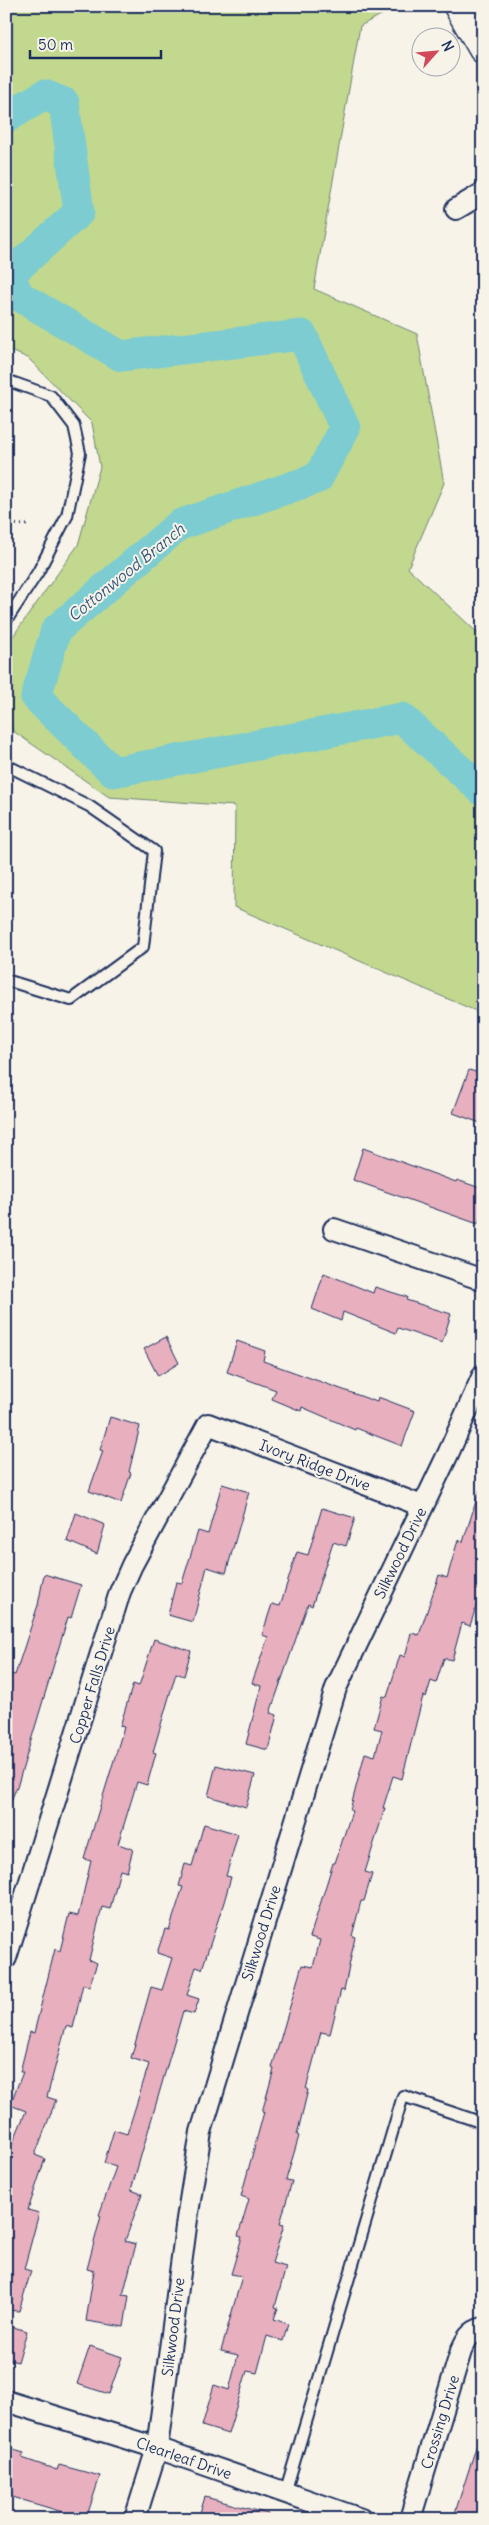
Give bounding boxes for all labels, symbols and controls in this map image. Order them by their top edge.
scale bar [30,28,161,60]
north arrow [412,28,462,78]
text: 50 m [38,35,73,54]
text: N [437,38,458,54]
water label: Cottonwood Branch [64,518,189,625]
street label: Ivory Ridge Drive [257,1435,373,1495]
street label: Silkwood Drive [370,1504,430,1602]
street label: Copper Falls Drive [65,1624,119,1746]
street label: Silkwood Drive [237,1883,285,1983]
street label: Silkwood Drive [158,2277,188,2377]
street label: Crossing Drive [417,2373,463,2471]
street label: Clearleaf Drive [134,2433,234,2483]

